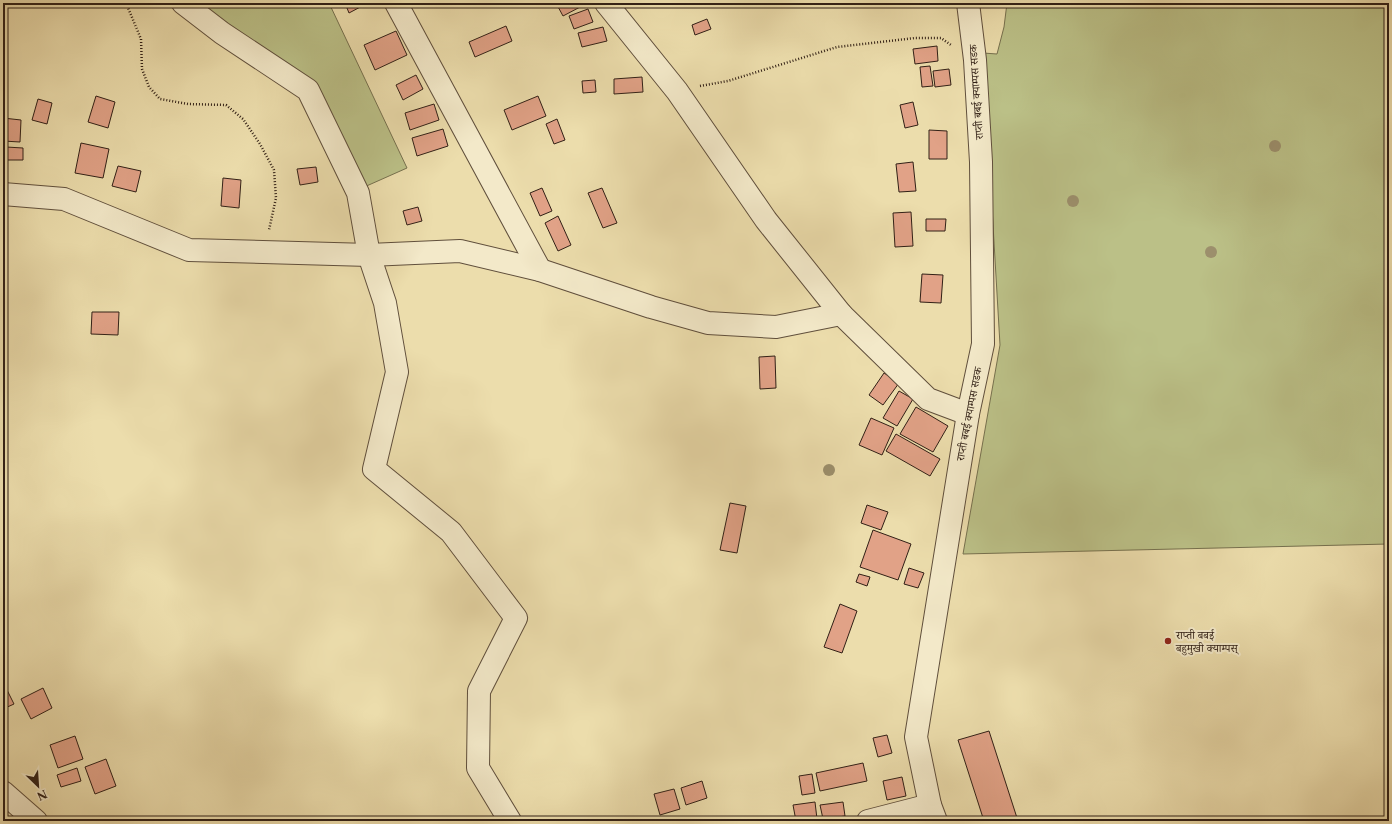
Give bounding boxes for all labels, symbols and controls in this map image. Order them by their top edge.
street label: राप्ती बबई क्याम्पस सडक [966,43,986,141]
street label: राप्ती बबई क्याम्पस सडक [953,365,985,463]
place label: राप्ती बबई बहुमुखी क्याम्पस् [1175,628,1240,656]
marker: राप्ती बबई बहुमुखी क्याम्पस् [1163,636,1173,646]
north arrow [18,766,58,806]
text: N [35,787,50,804]

